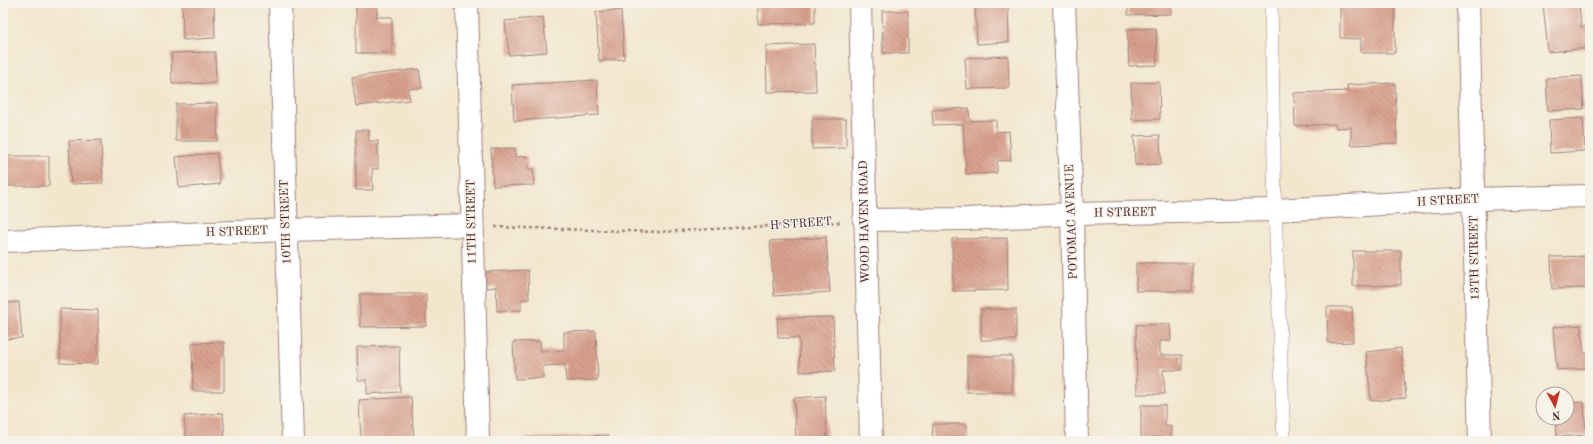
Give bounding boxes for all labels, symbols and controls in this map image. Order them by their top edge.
street label: WOOD HAVEN ROAD [858,160,872,284]
street label: POTOMAC AVENUE [1064,164,1080,280]
street label: 10TH STREET [279,179,293,265]
street label: 11TH STREET [465,179,479,265]
street label: H STREET [1416,193,1480,209]
street label: H STREET [1094,206,1156,220]
street label: 13TH STREET [1468,215,1482,301]
street label: H STREET [769,216,833,232]
street label: H STREET [206,225,268,239]
north arrow [1535,386,1575,426]
text: N [1551,408,1561,420]

